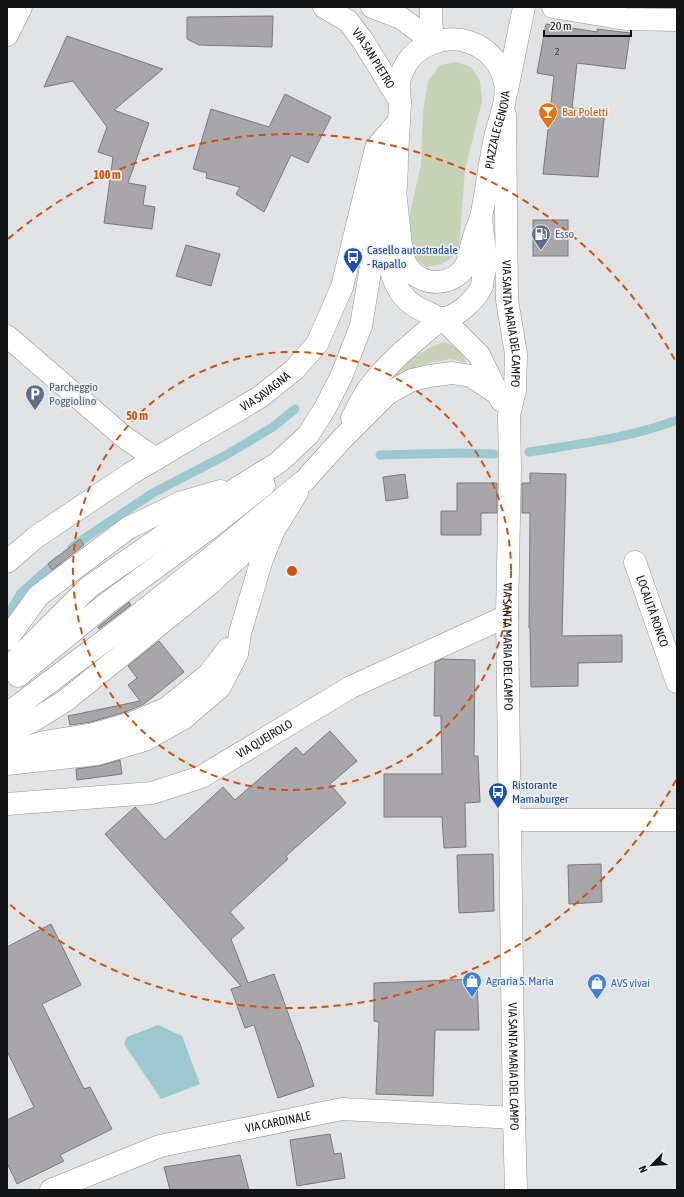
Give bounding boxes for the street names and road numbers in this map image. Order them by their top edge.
street label: VIA SAN PIETRO [349,26,398,91]
street label: PIAZZALE GENOVA [482,90,513,170]
street label: VIA SANTA MARIA DEL CAMPO [500,260,523,387]
street label: VIA SAVAGNA [238,369,293,414]
street label: LOCALITÀ RONCO [633,573,671,649]
street label: VIA SANTA MARIA DEL CAMPO [500,582,515,710]
street label: VIA QUEIROLO [234,717,295,761]
street label: VIA SANTA MARIA DEL CAMPO [505,1002,521,1131]
street label: VIA CARDINALE [244,1109,312,1135]

